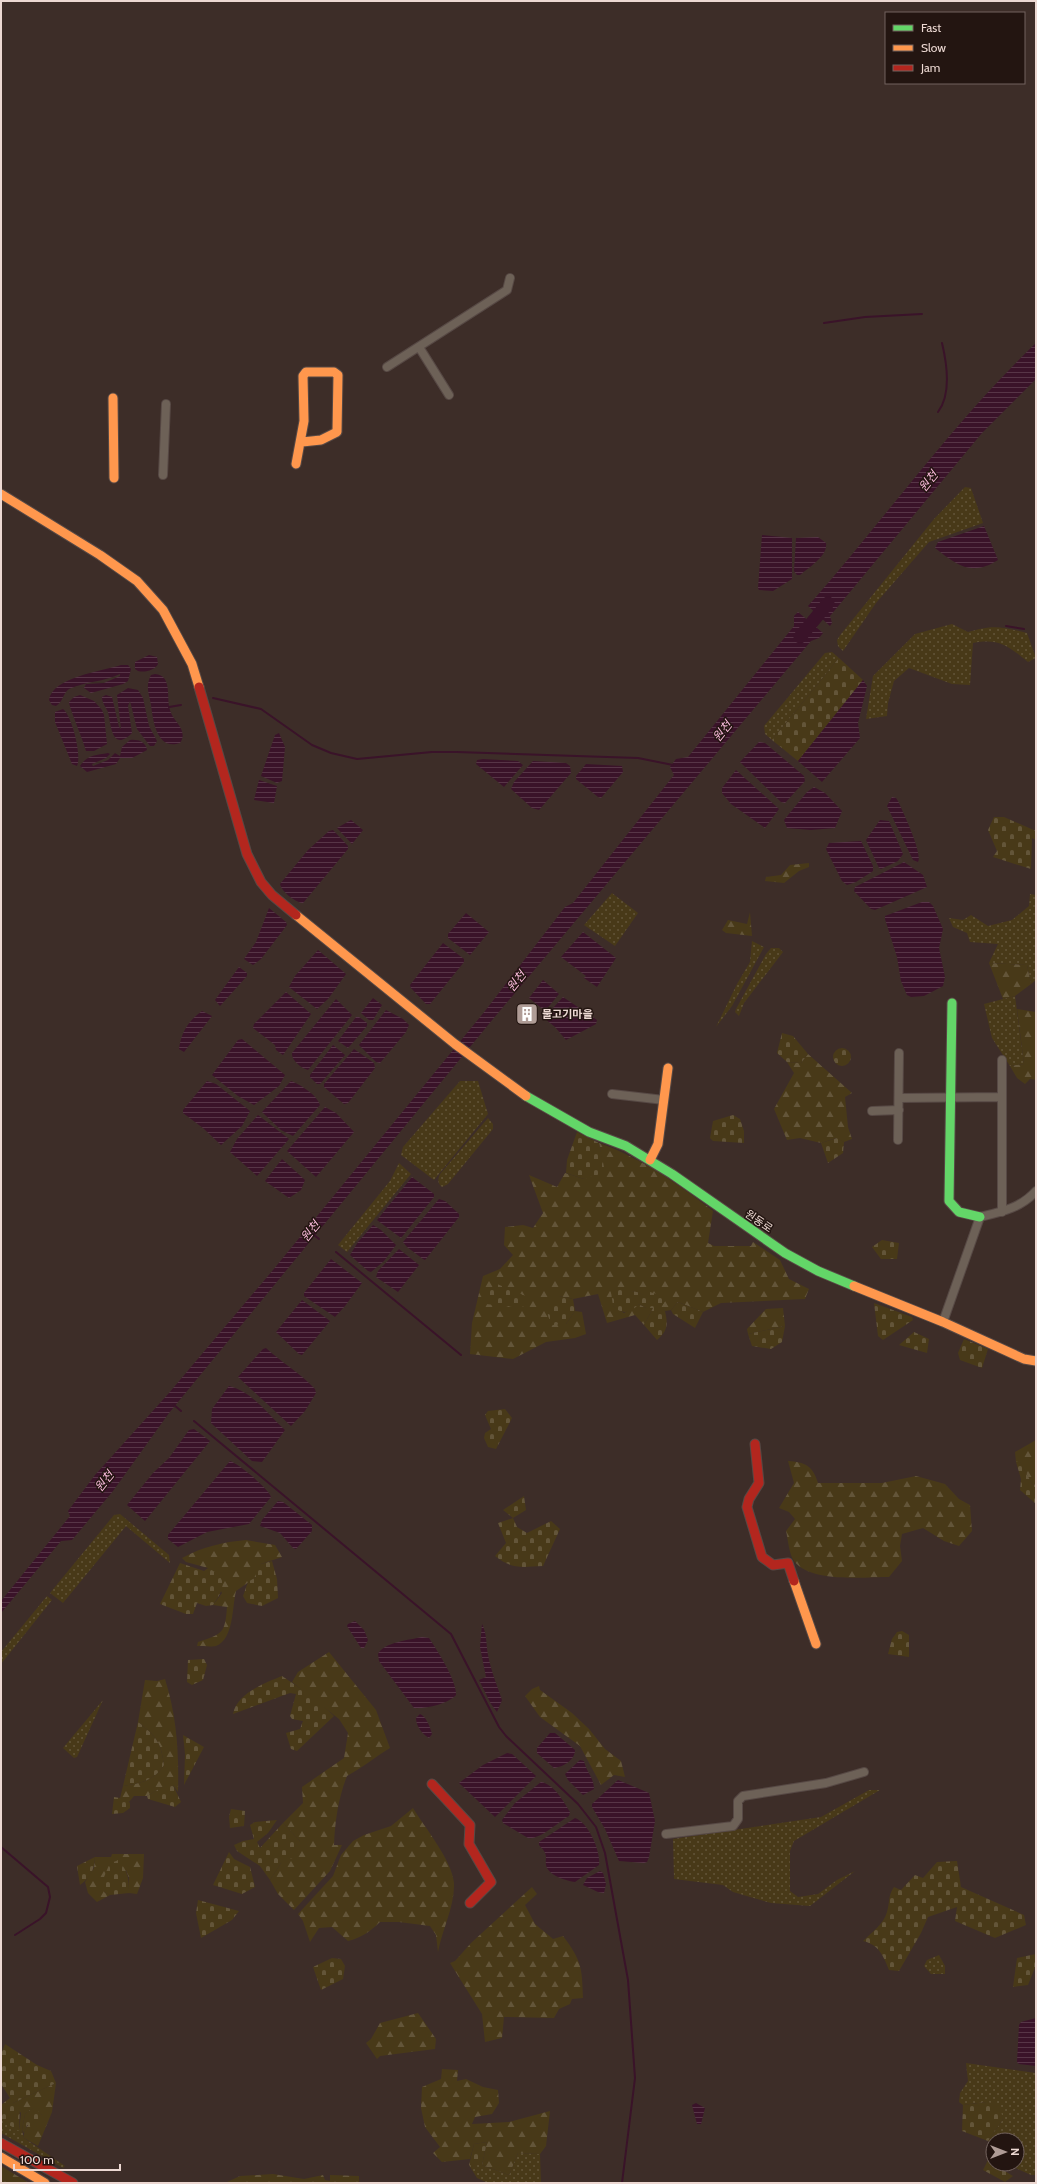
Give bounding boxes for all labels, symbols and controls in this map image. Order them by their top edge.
legend [885,12,1025,84]
text: Fast [921,20,941,35]
text: Slow [921,40,946,55]
text: Jam [920,60,940,75]
water label: 원천 [915,466,942,494]
water label: 원천 [709,716,736,744]
water label: 원천 [503,966,530,994]
building icon: 물고기마을 [514,1001,540,1027]
place label: 물고기마을 [542,1007,593,1021]
street label: 원동로 [742,1207,776,1235]
water label: 원천 [297,1216,324,1244]
water label: 원천 [91,1466,118,1494]
north arrow [985,2132,1025,2172]
scale bar [14,2146,120,2172]
text: N [1008,2148,1022,2156]
text: 100 m [20,2152,54,2167]

